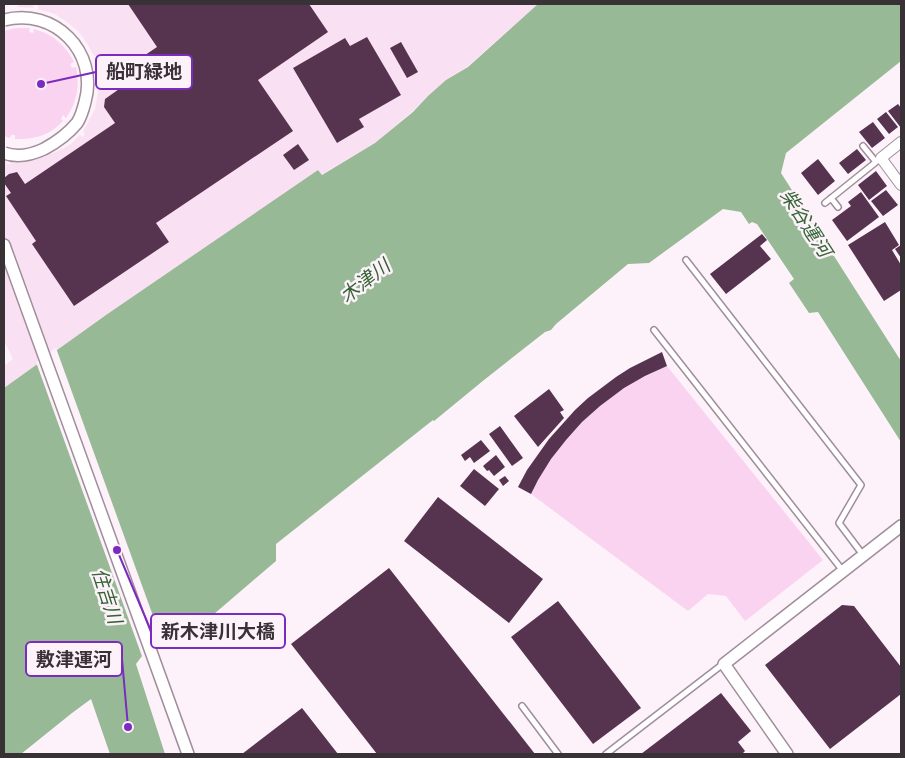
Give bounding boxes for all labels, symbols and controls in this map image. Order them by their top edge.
callout: 船町緑地 [96,55,192,89]
text: 船町緑地 [106,60,182,83]
water label: 柴谷運河 [776,185,839,264]
water label: 木津川 [335,253,396,308]
water label: 住吉川 [87,565,127,629]
callout: 新木津川大橋 [151,614,285,648]
text: 新木津川大橋 [161,620,275,643]
callout: 敷津運河 [26,642,122,676]
text: 敷津運河 [36,648,112,671]

